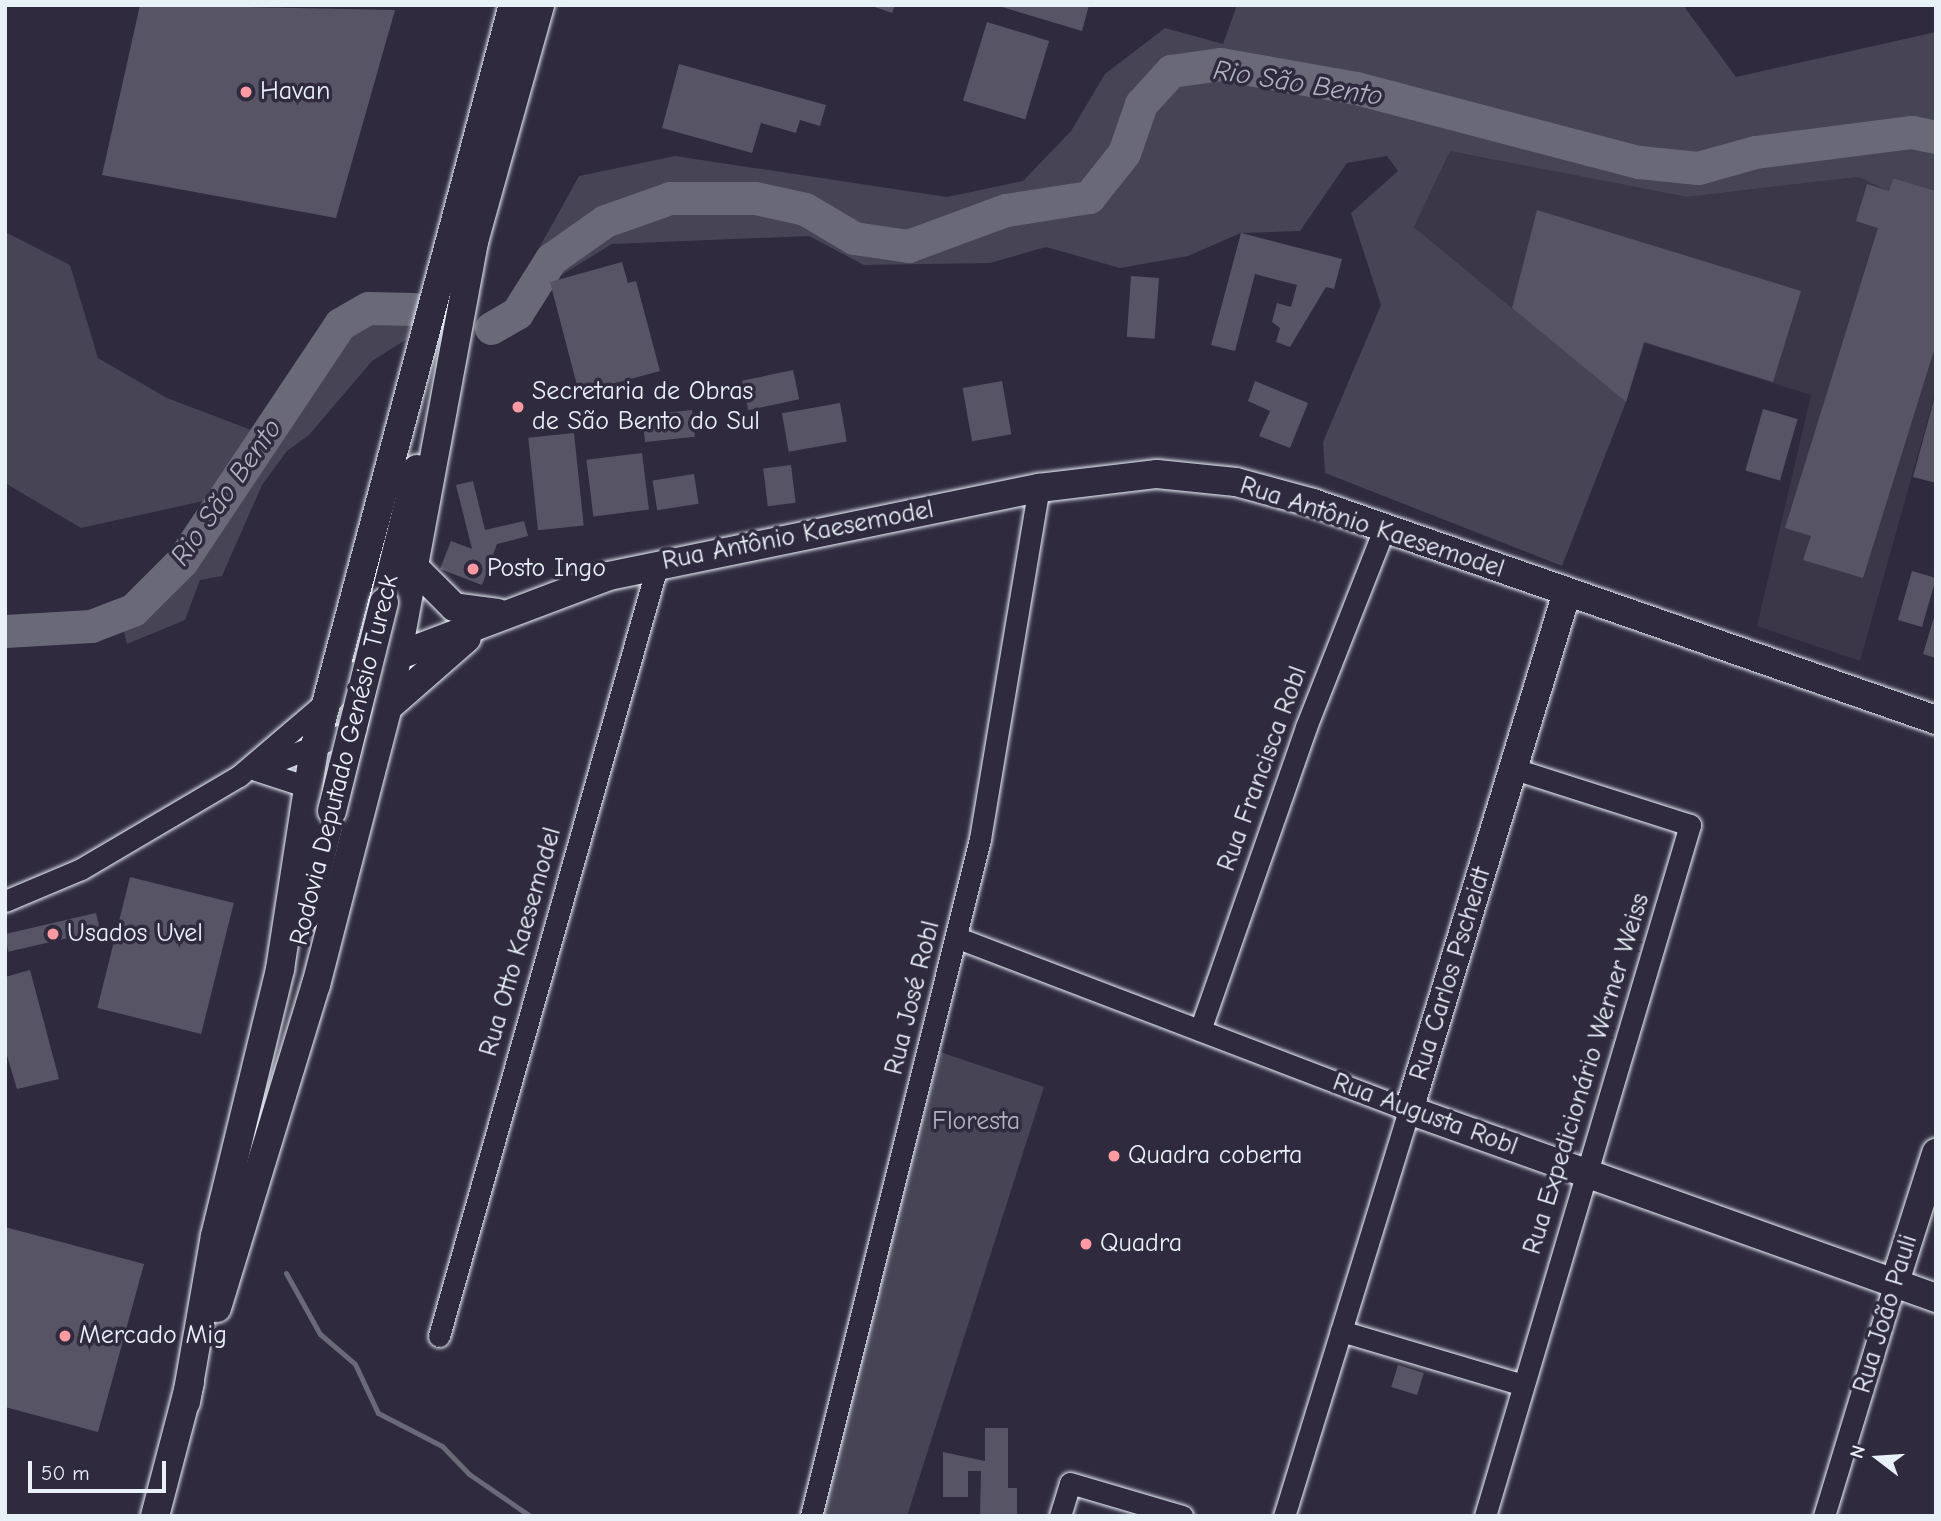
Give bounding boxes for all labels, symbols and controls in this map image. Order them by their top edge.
water label: Rio São Bento [1211,53,1385,113]
place label: Havan [260,76,330,108]
marker: Havan [238,84,254,100]
place label: Secretaria de Obras de São Bento do Sul [532,376,760,438]
marker: Secretaria de Obras de São Bento do Sul [510,399,526,415]
water label: Rio São Bento [163,412,289,572]
street label: Rua Antônio Kaesemodel [1236,471,1508,585]
street label: Rua Antônio Kaesemodel [660,494,936,578]
place label: Posto Ingo [487,553,606,585]
marker: Posto Ingo [465,561,481,577]
street label: Rodovia Deputado Genésio Tureck [284,571,406,949]
street label: Rua Francisca Robl [1211,662,1315,876]
street label: Rua Otto Kaesemodel [473,824,569,1060]
street label: Rua Carlos Pscheidt [1404,864,1498,1084]
street label: Rua Expedicionário Werner Weiss [1517,890,1657,1258]
place label: Usados Uvel [67,918,203,950]
street label: Rua José Robl [879,918,947,1078]
marker: Usados Uvel [45,926,61,942]
street label: Rua Augusta Robl [1328,1067,1522,1163]
park label: Floresta [932,1106,1020,1138]
place label: Quadra coberta [1128,1140,1302,1172]
marker: Quadra coberta [1106,1148,1122,1164]
place label: Quadra [1100,1228,1182,1260]
street label: Rua João Pauli [1847,1231,1925,1397]
marker: Quadra [1078,1236,1094,1252]
place label: Mercado Mig [79,1320,227,1352]
marker: Mercado Mig [57,1328,73,1344]
north arrow [1843,1423,1913,1493]
text: N [1846,1443,1870,1461]
scale bar [32,1448,170,1492]
text: 50 m [41,1461,90,1485]

